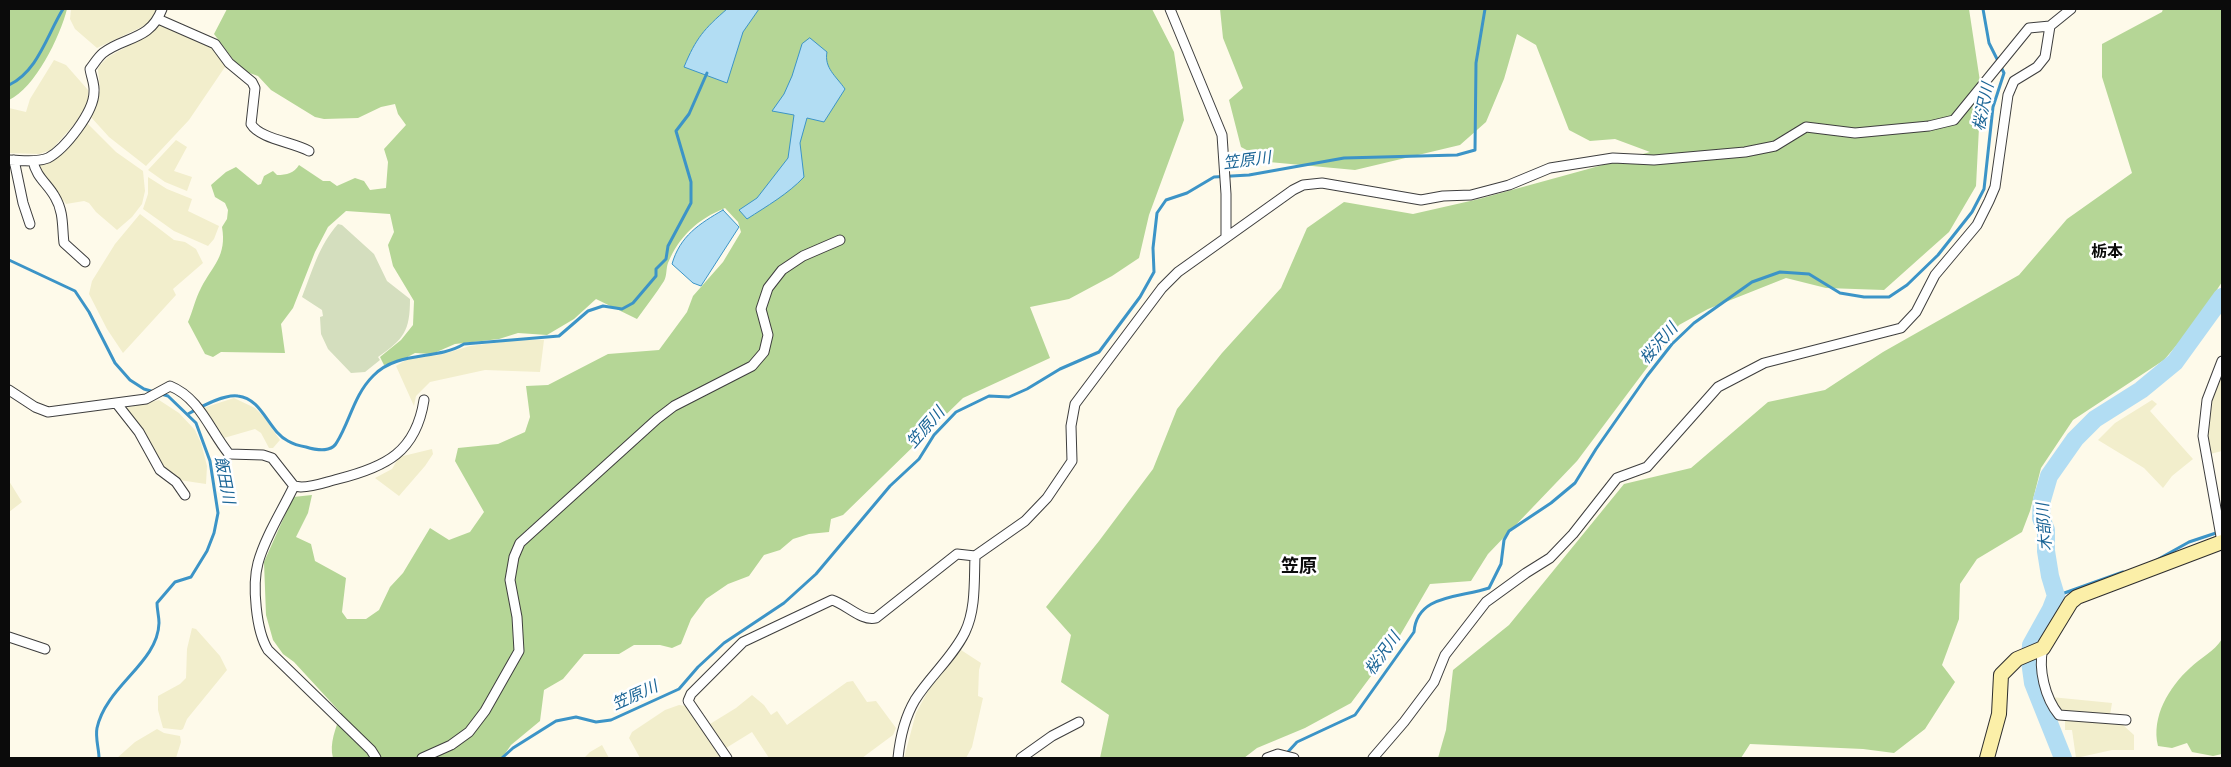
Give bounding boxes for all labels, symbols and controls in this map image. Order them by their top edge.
water label: 桜沢川 [1970,82,1998,132]
water label: 笠原川 [1222,149,1272,173]
district label: 栃本 [2091,242,2123,262]
water label: 桜沢川 [1636,320,1682,368]
water label: 笠原川 [903,404,949,452]
water label: 飯田川 [210,455,238,505]
water label: 木部川 [2034,502,2056,552]
district label: 笠原 [1281,556,1317,578]
water label: 桜沢川 [1361,629,1405,679]
water label: 笠原川 [609,677,661,715]

